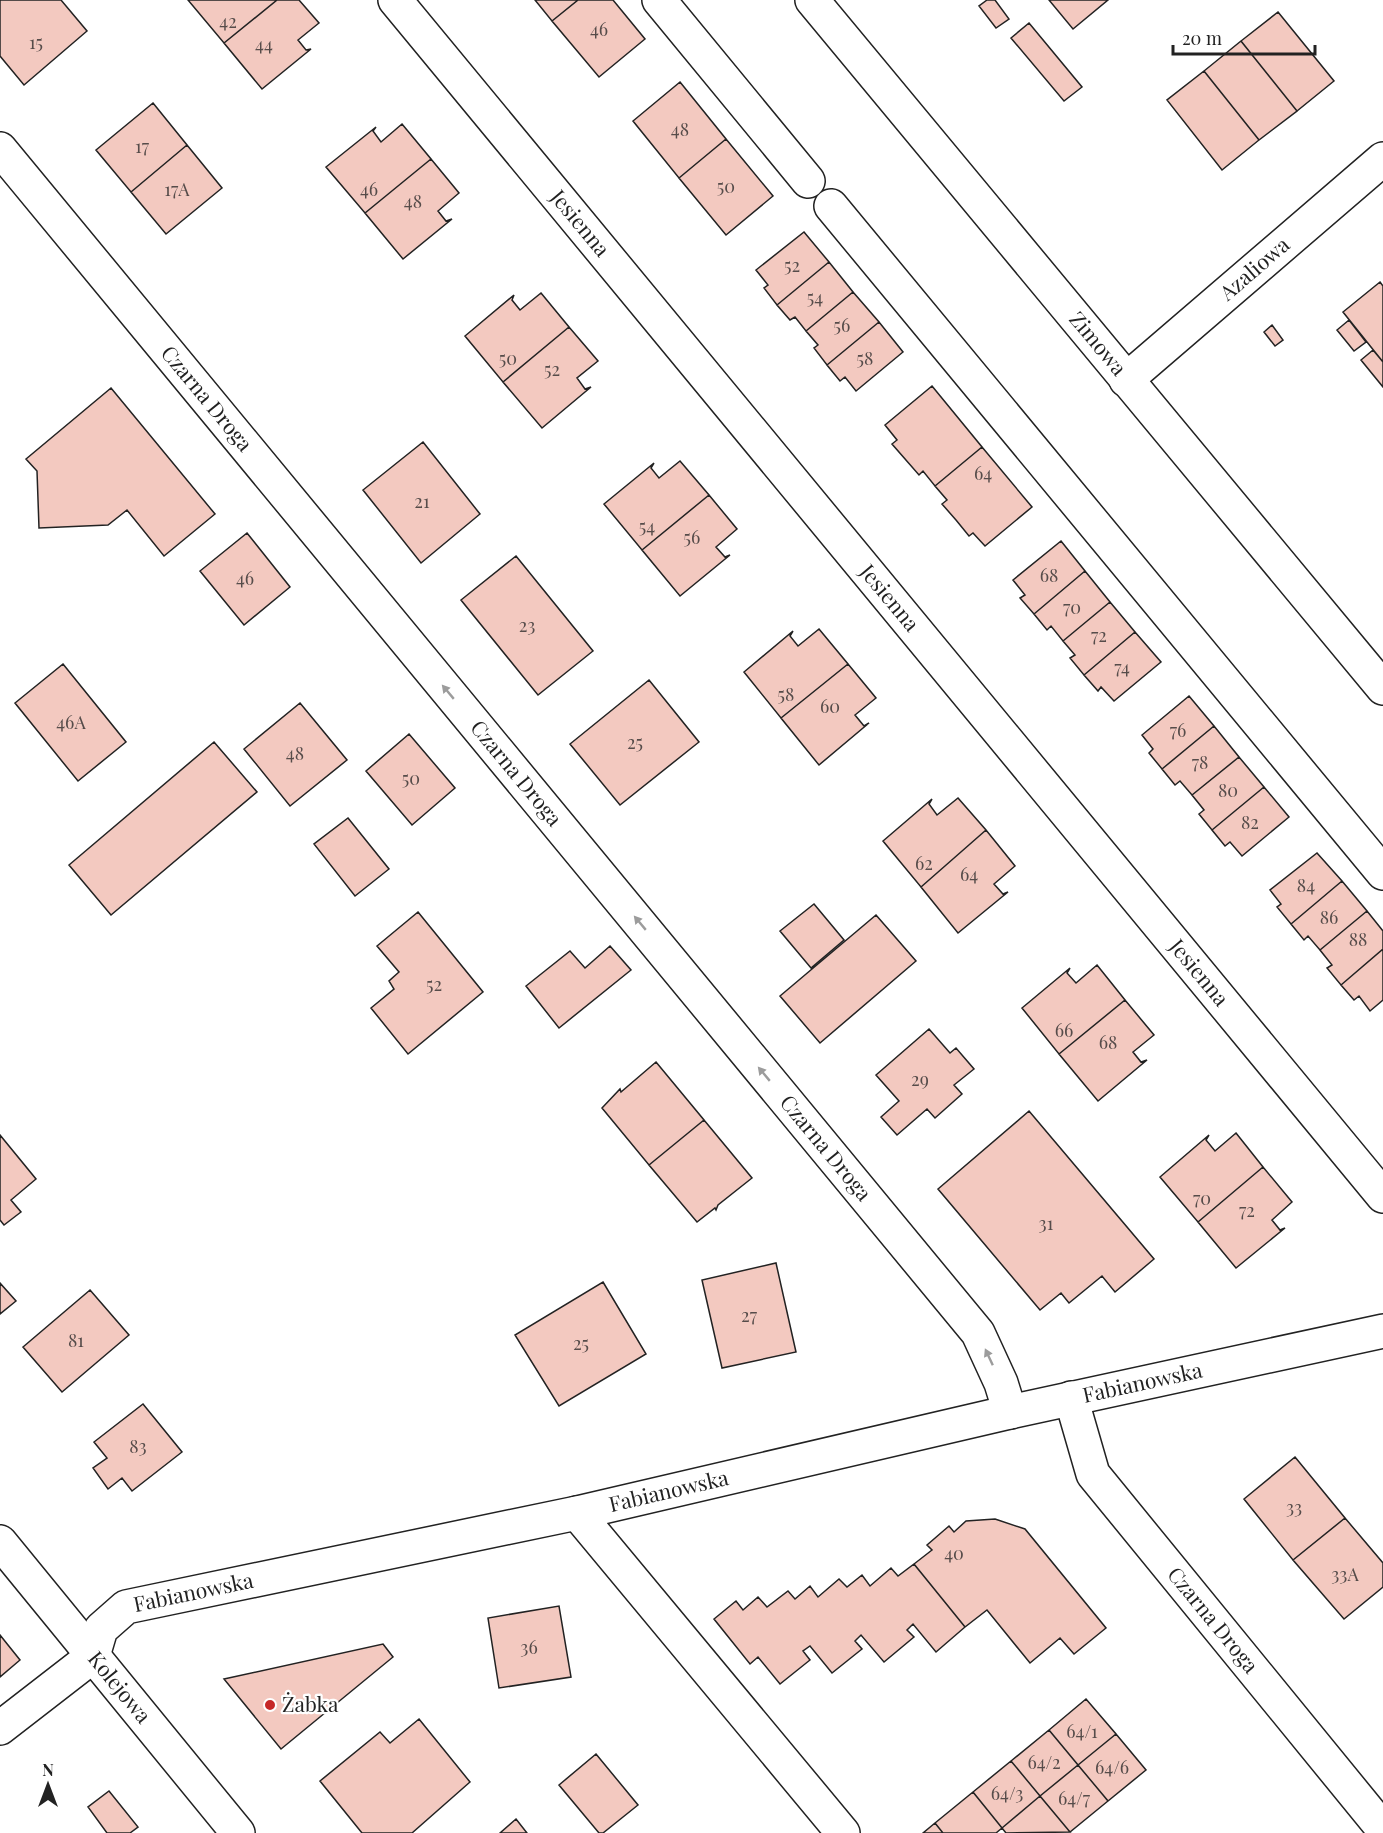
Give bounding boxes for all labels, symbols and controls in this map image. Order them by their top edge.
house number: 42 [219,9,237,33]
house number: 46 [590,17,608,41]
scale bar [1173,18,1316,56]
text: 20 m [1182,26,1222,50]
house number: 15 [29,30,43,54]
house number: 44 [255,32,273,56]
house number: 48 [671,117,689,141]
house number: 17 [135,134,150,158]
house number: 50 [717,174,735,198]
house number: 17A [164,177,190,201]
house number: 46 [360,177,378,201]
street label: Jesienna [545,182,617,262]
house number: 48 [404,189,422,213]
street label: Azaliowa [1212,229,1295,306]
house number: 52 [784,253,800,277]
house number: 54 [807,285,823,309]
street label: Zimowa [1064,305,1134,381]
house number: 56 [834,313,850,337]
street label: Czarna Droga [156,339,260,457]
house number: 50 [499,346,517,370]
house number: 58 [857,346,873,370]
house number: 52 [544,357,560,381]
house number: 64 [974,461,992,485]
house number: 21 [414,489,430,513]
house number: 54 [639,514,655,538]
house number: 56 [684,525,700,549]
street label: Jesienna [854,557,927,637]
house number: 68 [1040,563,1058,587]
house number: 46 [236,566,254,590]
house number: 70 [1063,595,1081,619]
house number: 23 [519,613,535,637]
house number: 72 [1091,623,1107,647]
house number: 74 [1114,655,1130,679]
house number: 58 [778,682,794,706]
one-way arrow [442,684,455,700]
house number: 60 [820,694,840,718]
house number: 46A [56,710,86,734]
street label: Czarna Droga [465,713,570,831]
house number: 76 [1170,718,1186,742]
house number: 25 [627,730,643,754]
house number: 48 [286,741,304,765]
house number: 78 [1192,750,1208,774]
house number: 50 [402,766,420,790]
house number: 80 [1218,778,1238,802]
house number: 82 [1241,810,1259,834]
house number: 62 [915,851,933,875]
house number: 64 [960,862,978,886]
house number: 84 [1297,873,1315,897]
house number: 86 [1320,905,1338,929]
one-way arrow [634,916,647,931]
house number: 88 [1349,927,1367,951]
street label: Jesienna [1164,932,1237,1011]
house number: 52 [426,972,442,996]
house number: 66 [1055,1018,1073,1042]
house number: 68 [1099,1030,1117,1054]
one-way arrow [758,1067,771,1082]
house number: 29 [911,1067,929,1091]
street label: Czarna Droga [775,1088,879,1206]
house number: 70 [1193,1186,1211,1210]
house number: 72 [1239,1198,1255,1222]
house number: 31 [1039,1211,1054,1235]
house number: 27 [741,1303,758,1327]
house number: 81 [68,1328,84,1352]
house number: 25 [573,1331,589,1355]
one-way arrow [985,1349,994,1366]
street label: Fabianowska [1080,1355,1205,1408]
house number: 83 [129,1434,147,1458]
street label: Fabianowska [606,1462,731,1517]
house number: 33 [1286,1495,1302,1519]
house number: 40 [944,1541,964,1565]
street label: Czarna Droga [1162,1560,1266,1678]
house number: 33A [1331,1562,1359,1586]
street label: Fabianowska [131,1565,256,1617]
house number: 36 [520,1635,538,1659]
street label: Kolejowa [83,1644,159,1728]
place label: Żabka [282,1689,339,1717]
marker: Żabka [263,1698,277,1712]
house number: 64/1 [1066,1719,1098,1743]
house number: 64/2 [1027,1750,1061,1774]
north arrow [18,1755,78,1815]
house number: 64/6 [1095,1755,1129,1779]
text: N [42,1759,54,1780]
house number: 64/3 [991,1781,1023,1805]
house number: 64/7 [1058,1786,1091,1810]

